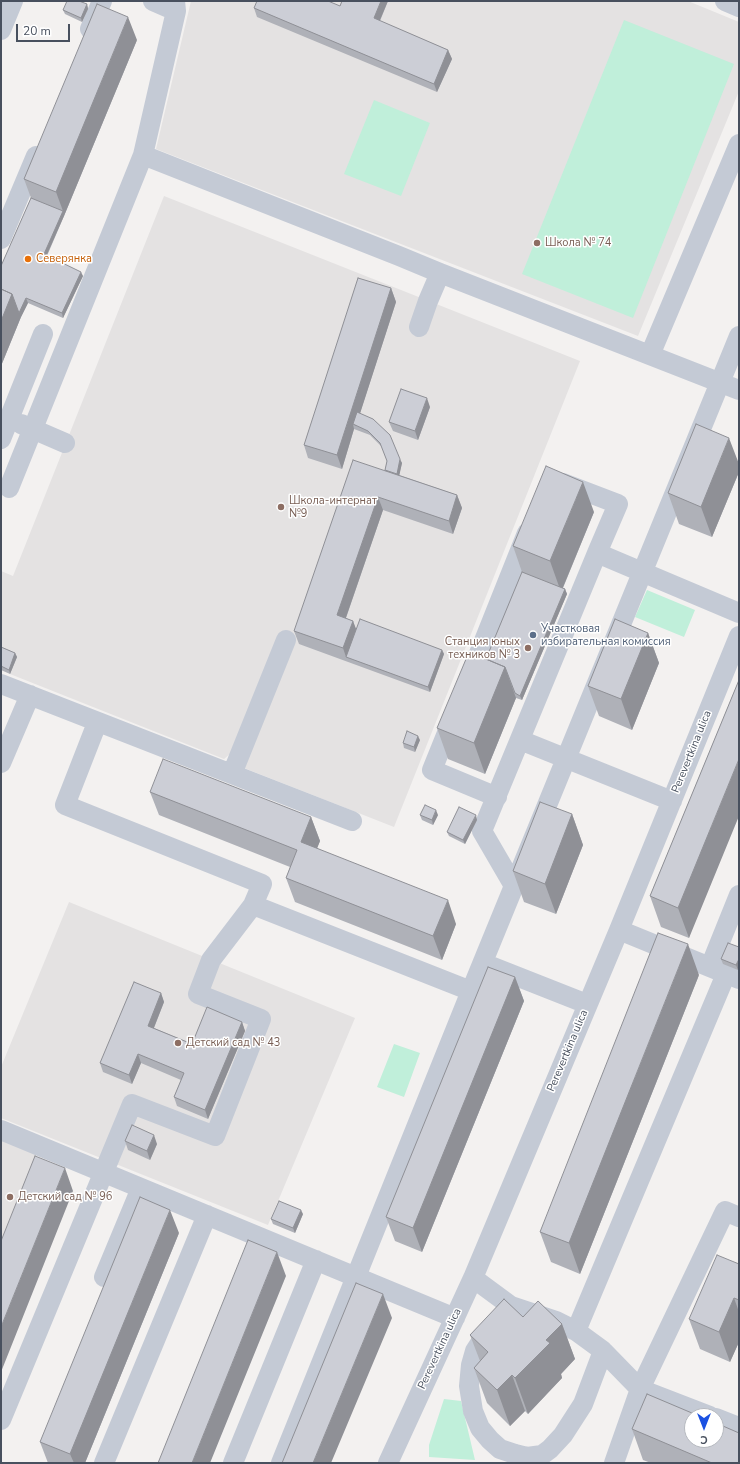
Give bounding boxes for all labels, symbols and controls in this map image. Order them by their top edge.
scale bar [18,16,72,42]
text: 20 m [23,23,51,39]
place label: Школа № 74 [545,236,611,250]
marker: Школа № 74 [532,238,542,248]
place label: Северянка [36,252,92,266]
marker: Северянка [23,254,33,264]
place label: Школа-интернат №9 [289,494,377,520]
marker: Школа-интернат №9 [276,502,286,512]
place label: Участковая избирательная комиссия [541,622,671,648]
marker: Участковая избирательная комиссия [528,630,538,640]
place label: Станция юных техников № 3 [445,635,520,661]
marker: Станция юных техников № 3 [523,643,533,653]
street label: Perevertkina ulica [669,709,715,795]
street label: Perevertkina ulica [545,1008,591,1094]
place label: Детский сад № 43 [186,1036,280,1050]
marker: Детский сад № 43 [173,1038,183,1048]
place label: Детский сад № 96 [18,1190,112,1204]
marker: Детский сад № 96 [5,1192,15,1202]
street label: Perevertkina ulica [416,1307,464,1391]
north arrow [684,1408,724,1448]
text: С [700,1432,708,1447]

